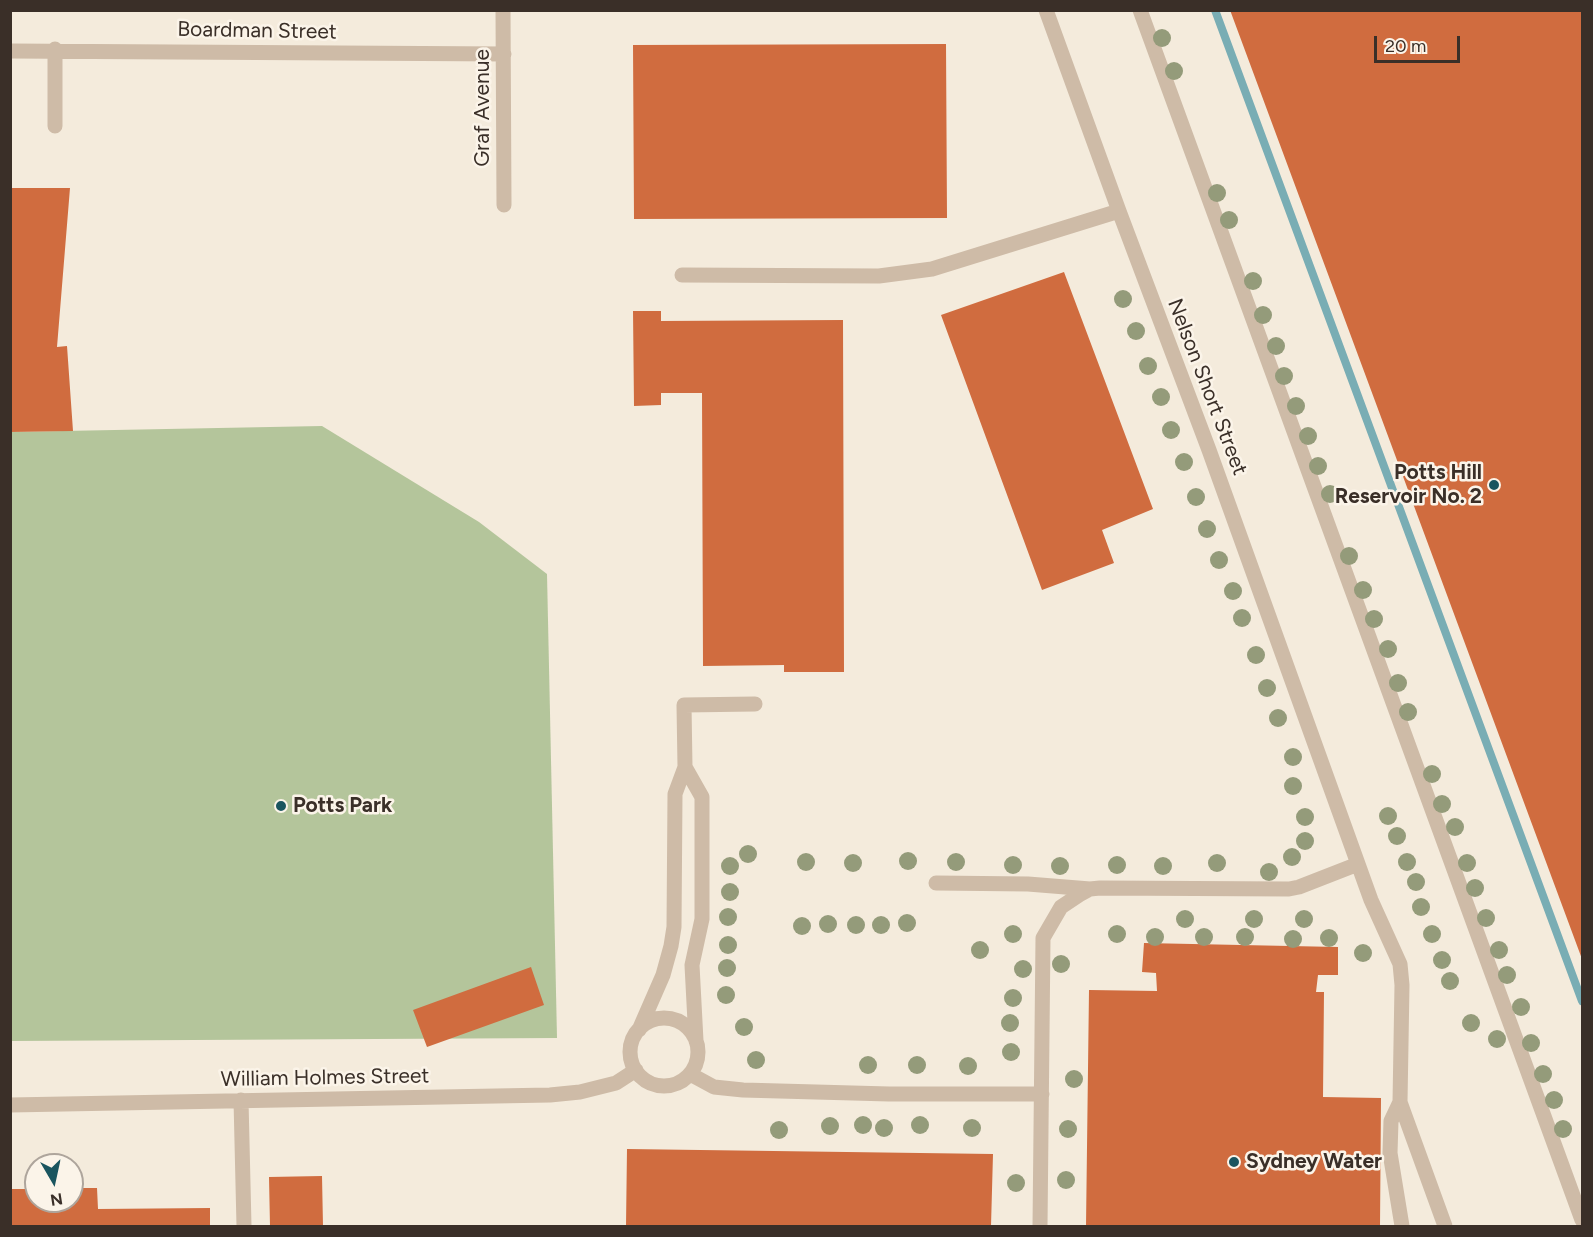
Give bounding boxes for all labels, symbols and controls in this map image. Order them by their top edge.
street label: Boardman Street [177,17,337,45]
scale bar [1377,24,1462,62]
text: 20 m [1385,35,1426,57]
street label: Graf Avenue [470,49,496,167]
street label: Nelson Short Street [1162,295,1252,479]
place label: Potts Hill Reservoir No. 2 [1335,460,1482,510]
marker: Potts Hill Reservoir No. 2 [1487,478,1501,492]
place label: Potts Park [293,793,392,819]
marker: Potts Park [274,799,288,813]
street label: William Holmes Street [220,1064,430,1092]
place label: Sydney Water [1246,1149,1382,1175]
north arrow [24,1153,84,1213]
marker: Sydney Water [1227,1155,1241,1169]
text: N [49,1189,64,1210]

